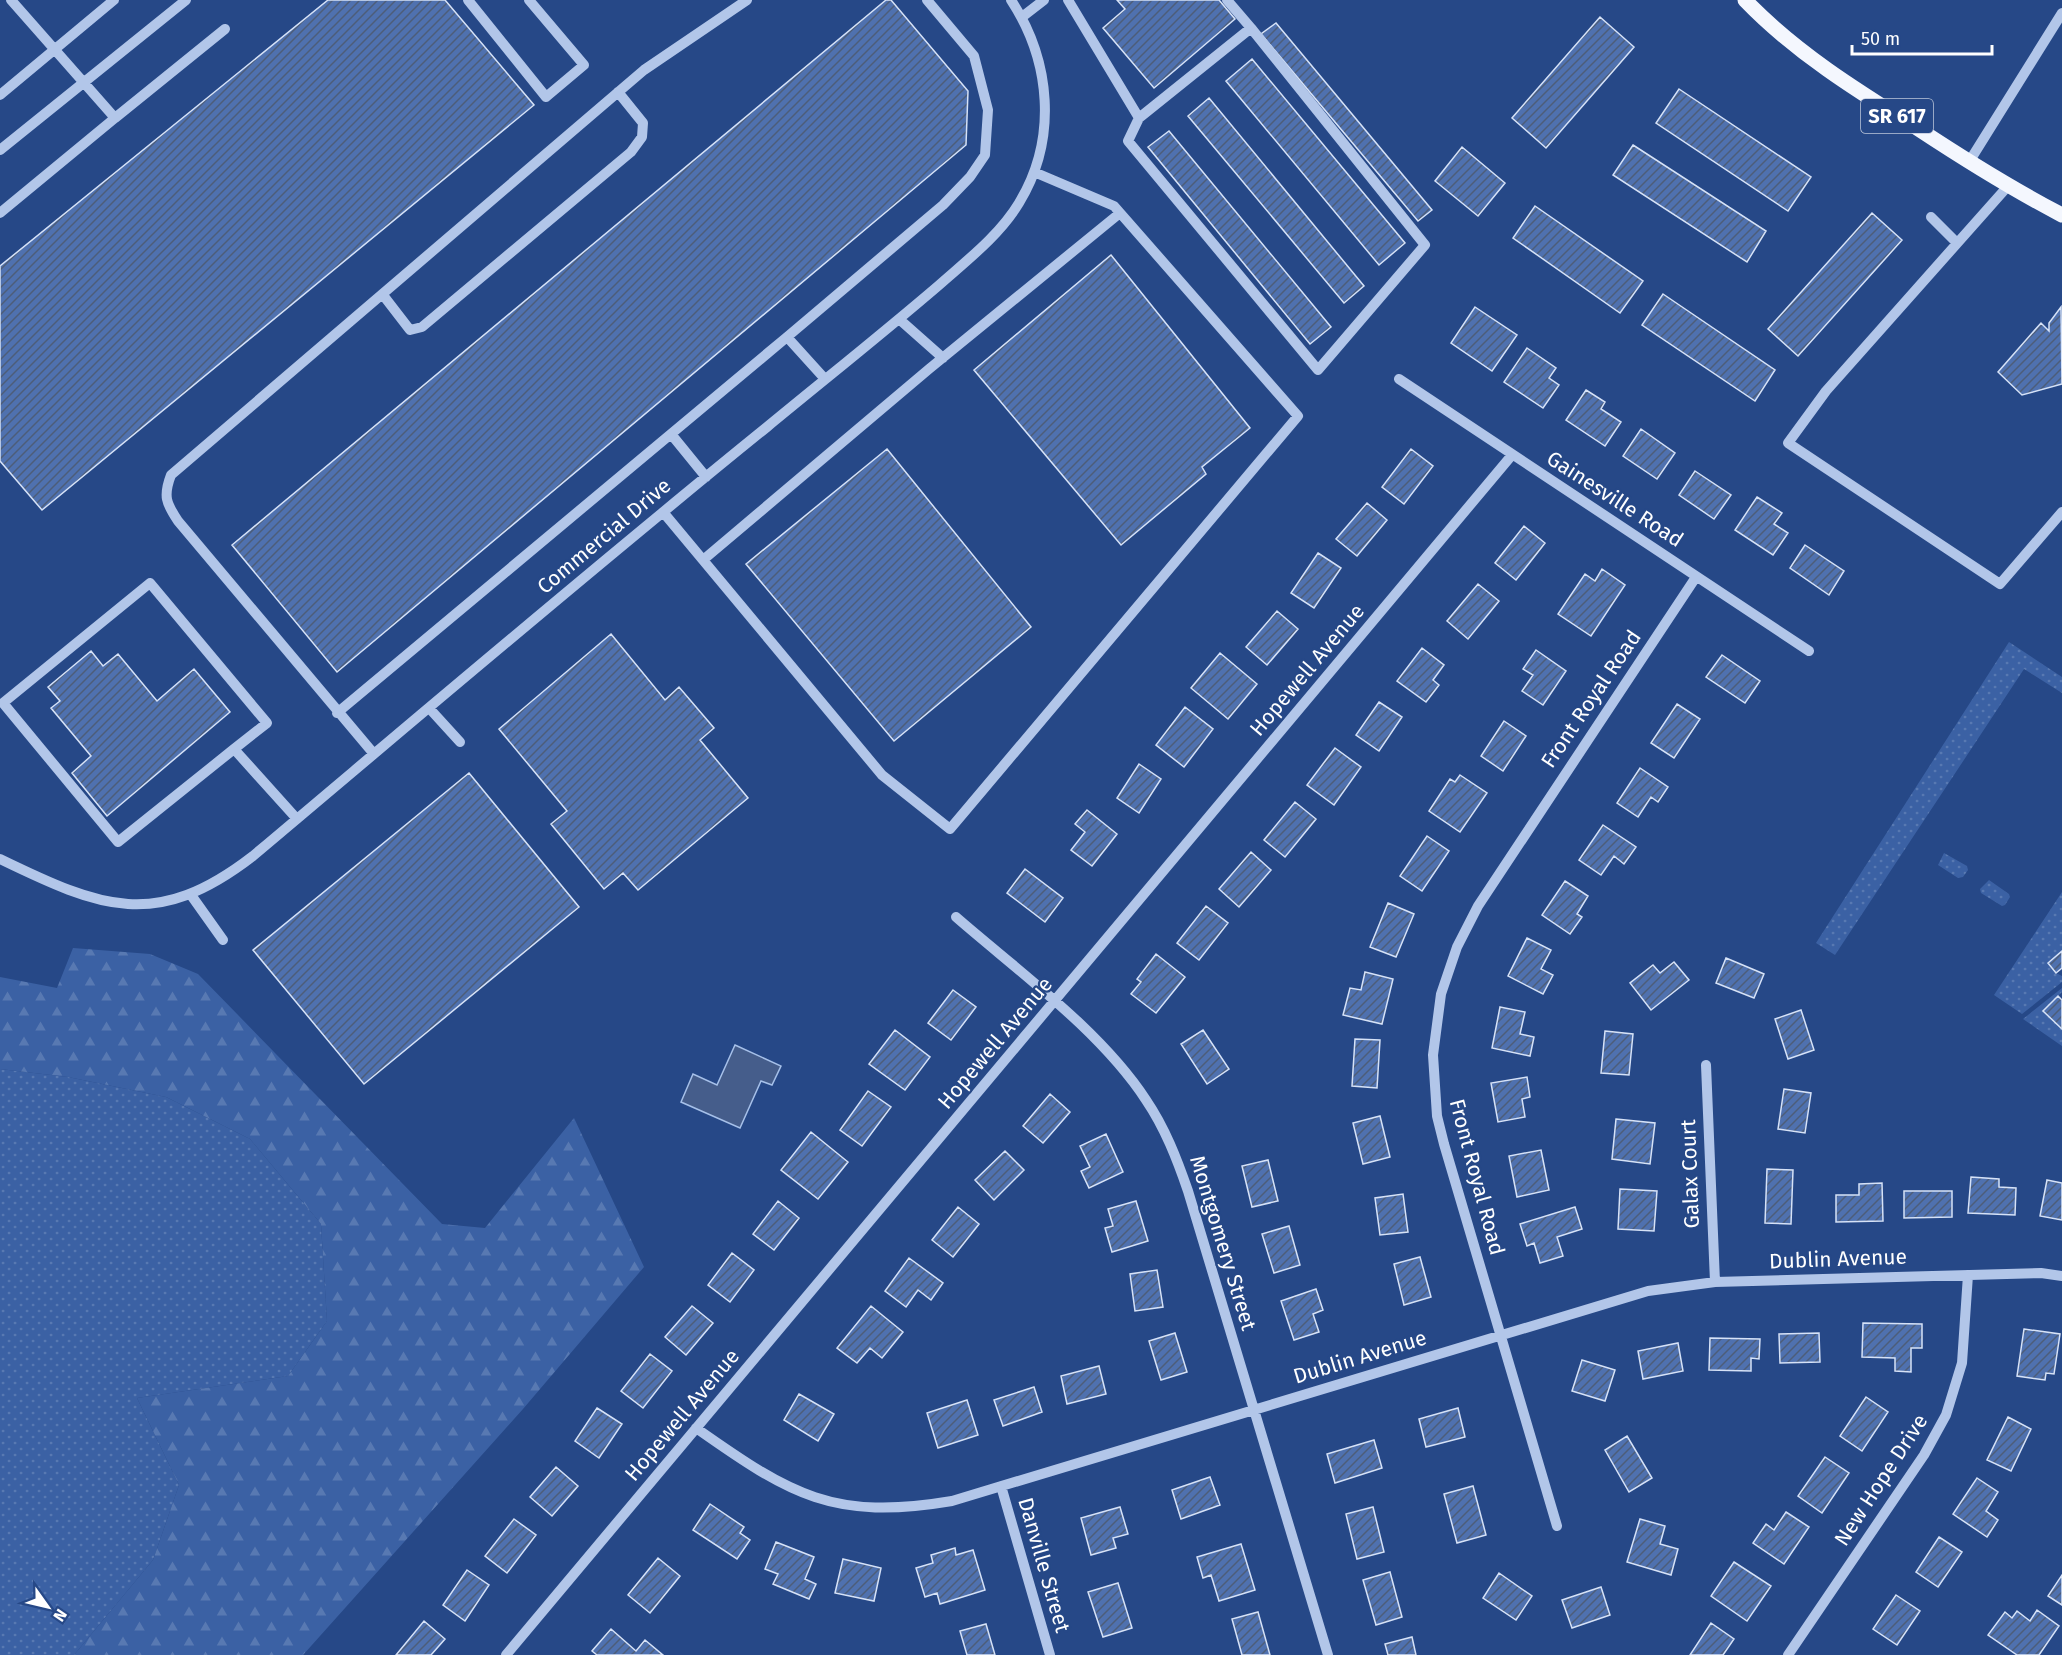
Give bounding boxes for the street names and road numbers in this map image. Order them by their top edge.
road number: SR 617 [1861,99,1933,133]
street label: Gainesville Road [1542,445,1688,553]
street label: Commercial Drive [532,472,676,600]
street label: Hopewell Avenue [1244,599,1370,741]
street label: Front Royal Road [1535,625,1647,773]
street label: Hopewell Avenue [932,972,1058,1114]
street label: Front Royal Road [1444,1096,1510,1258]
street label: Galax Court [1675,1119,1705,1229]
street label: Montgomery Street [1184,1152,1262,1334]
street label: Dublin Avenue [1769,1244,1907,1274]
street label: Dublin Avenue [1290,1324,1430,1390]
street label: Hopewell Avenue [619,1344,745,1486]
street label: New Hope Drive [1829,1409,1933,1551]
street label: Danville Street [1012,1494,1076,1636]

